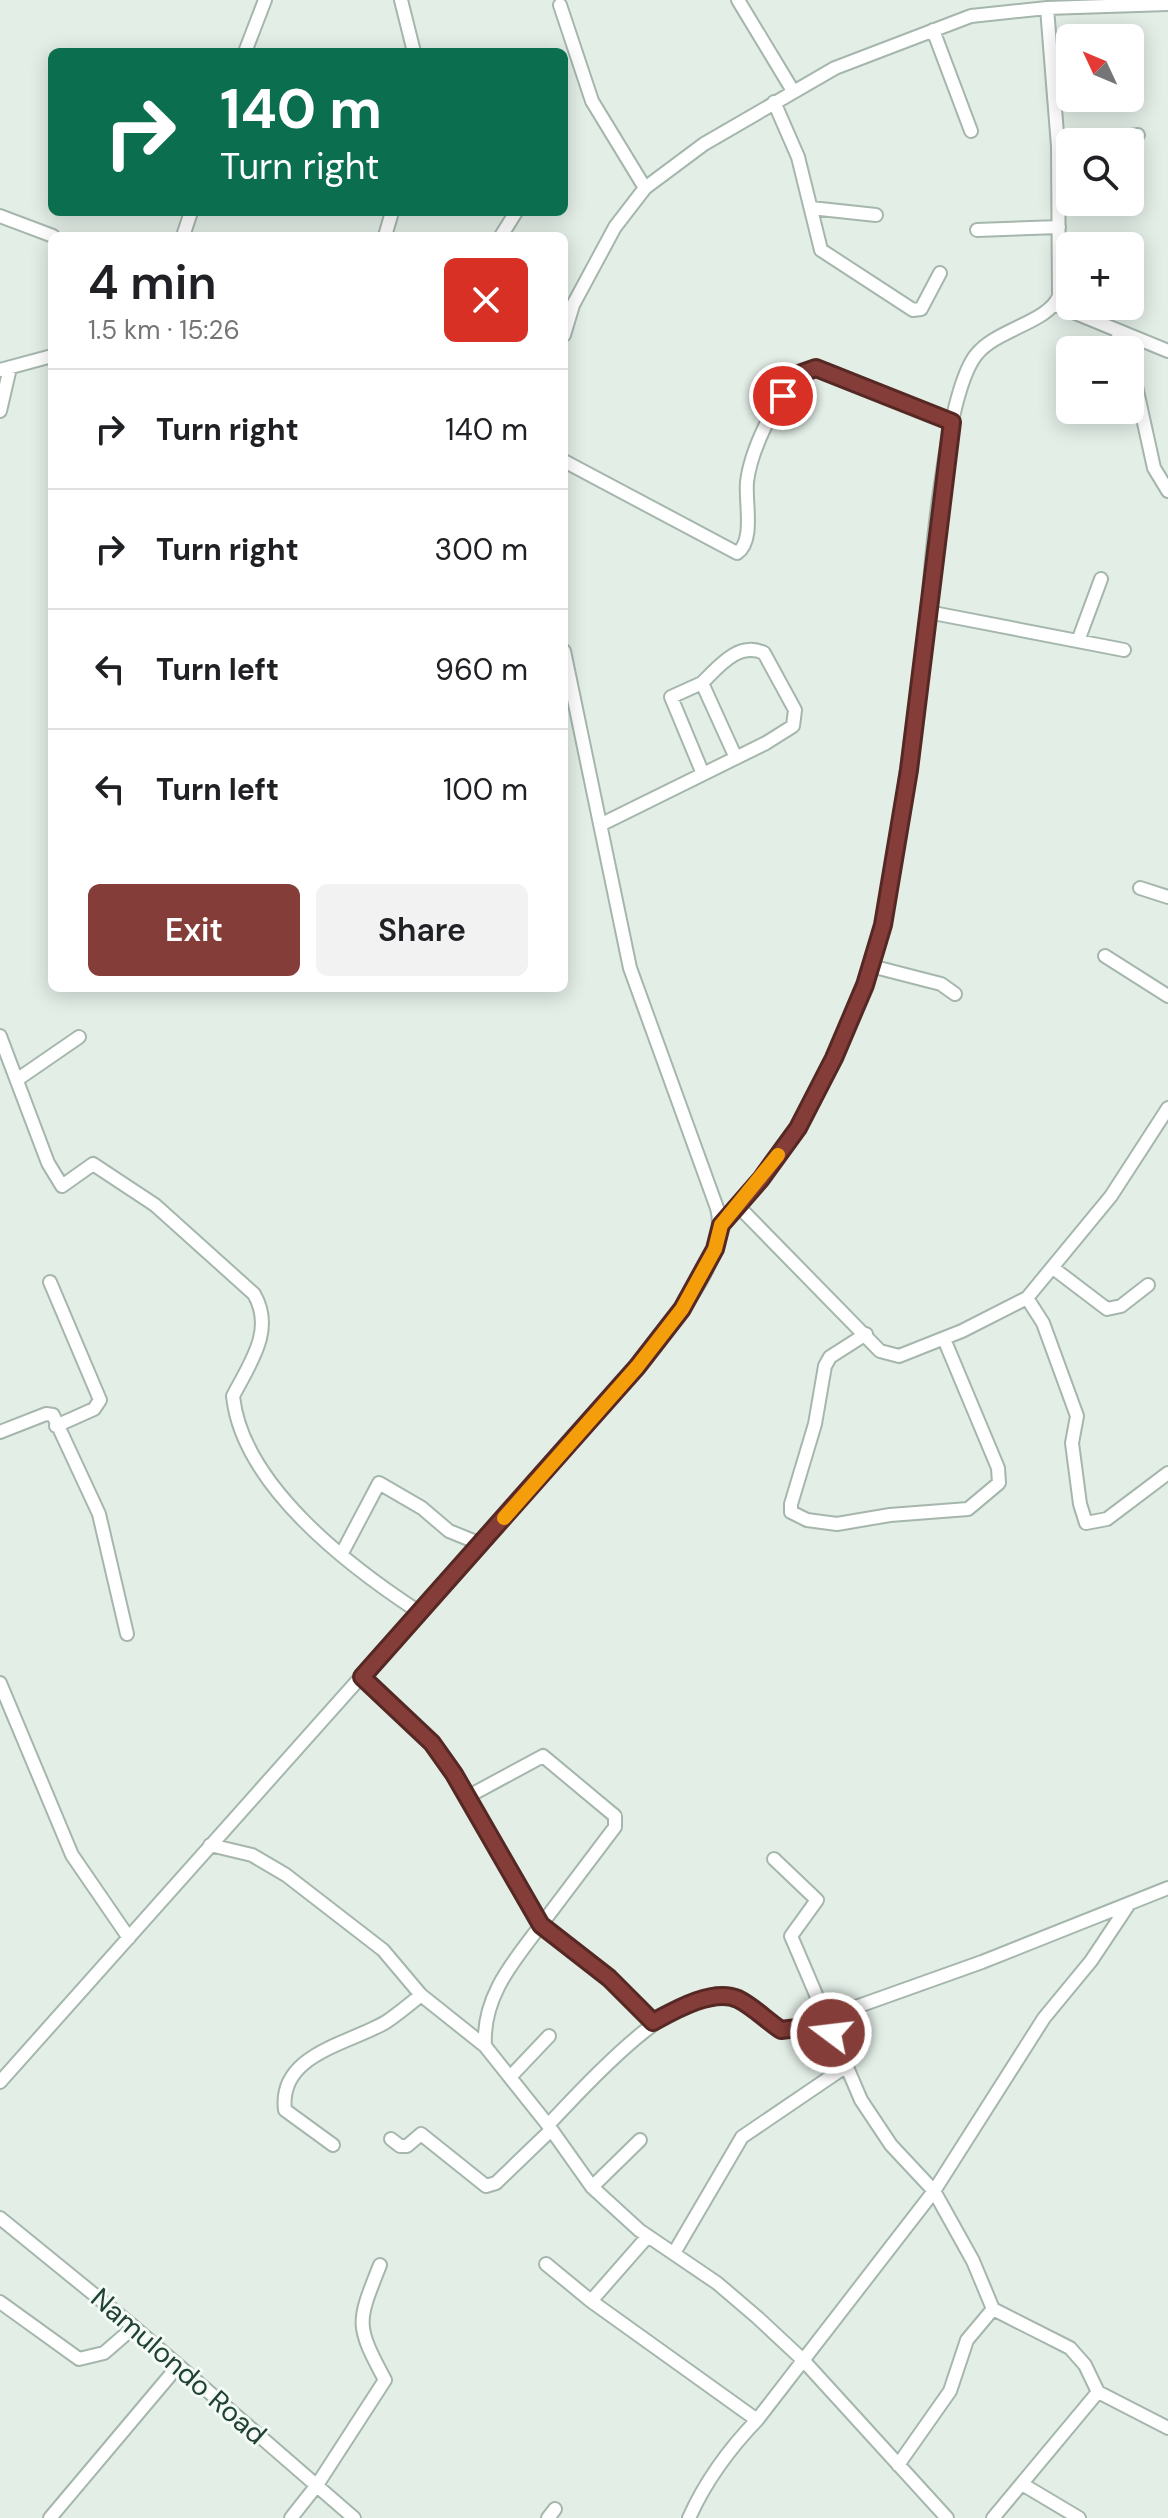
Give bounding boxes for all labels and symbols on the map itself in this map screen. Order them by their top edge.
north arrow [1056,24,1144,112]
pin [749,362,817,430]
position arrow [789,1991,873,2075]
street label: Namulondo Road [83,2280,274,2453]

